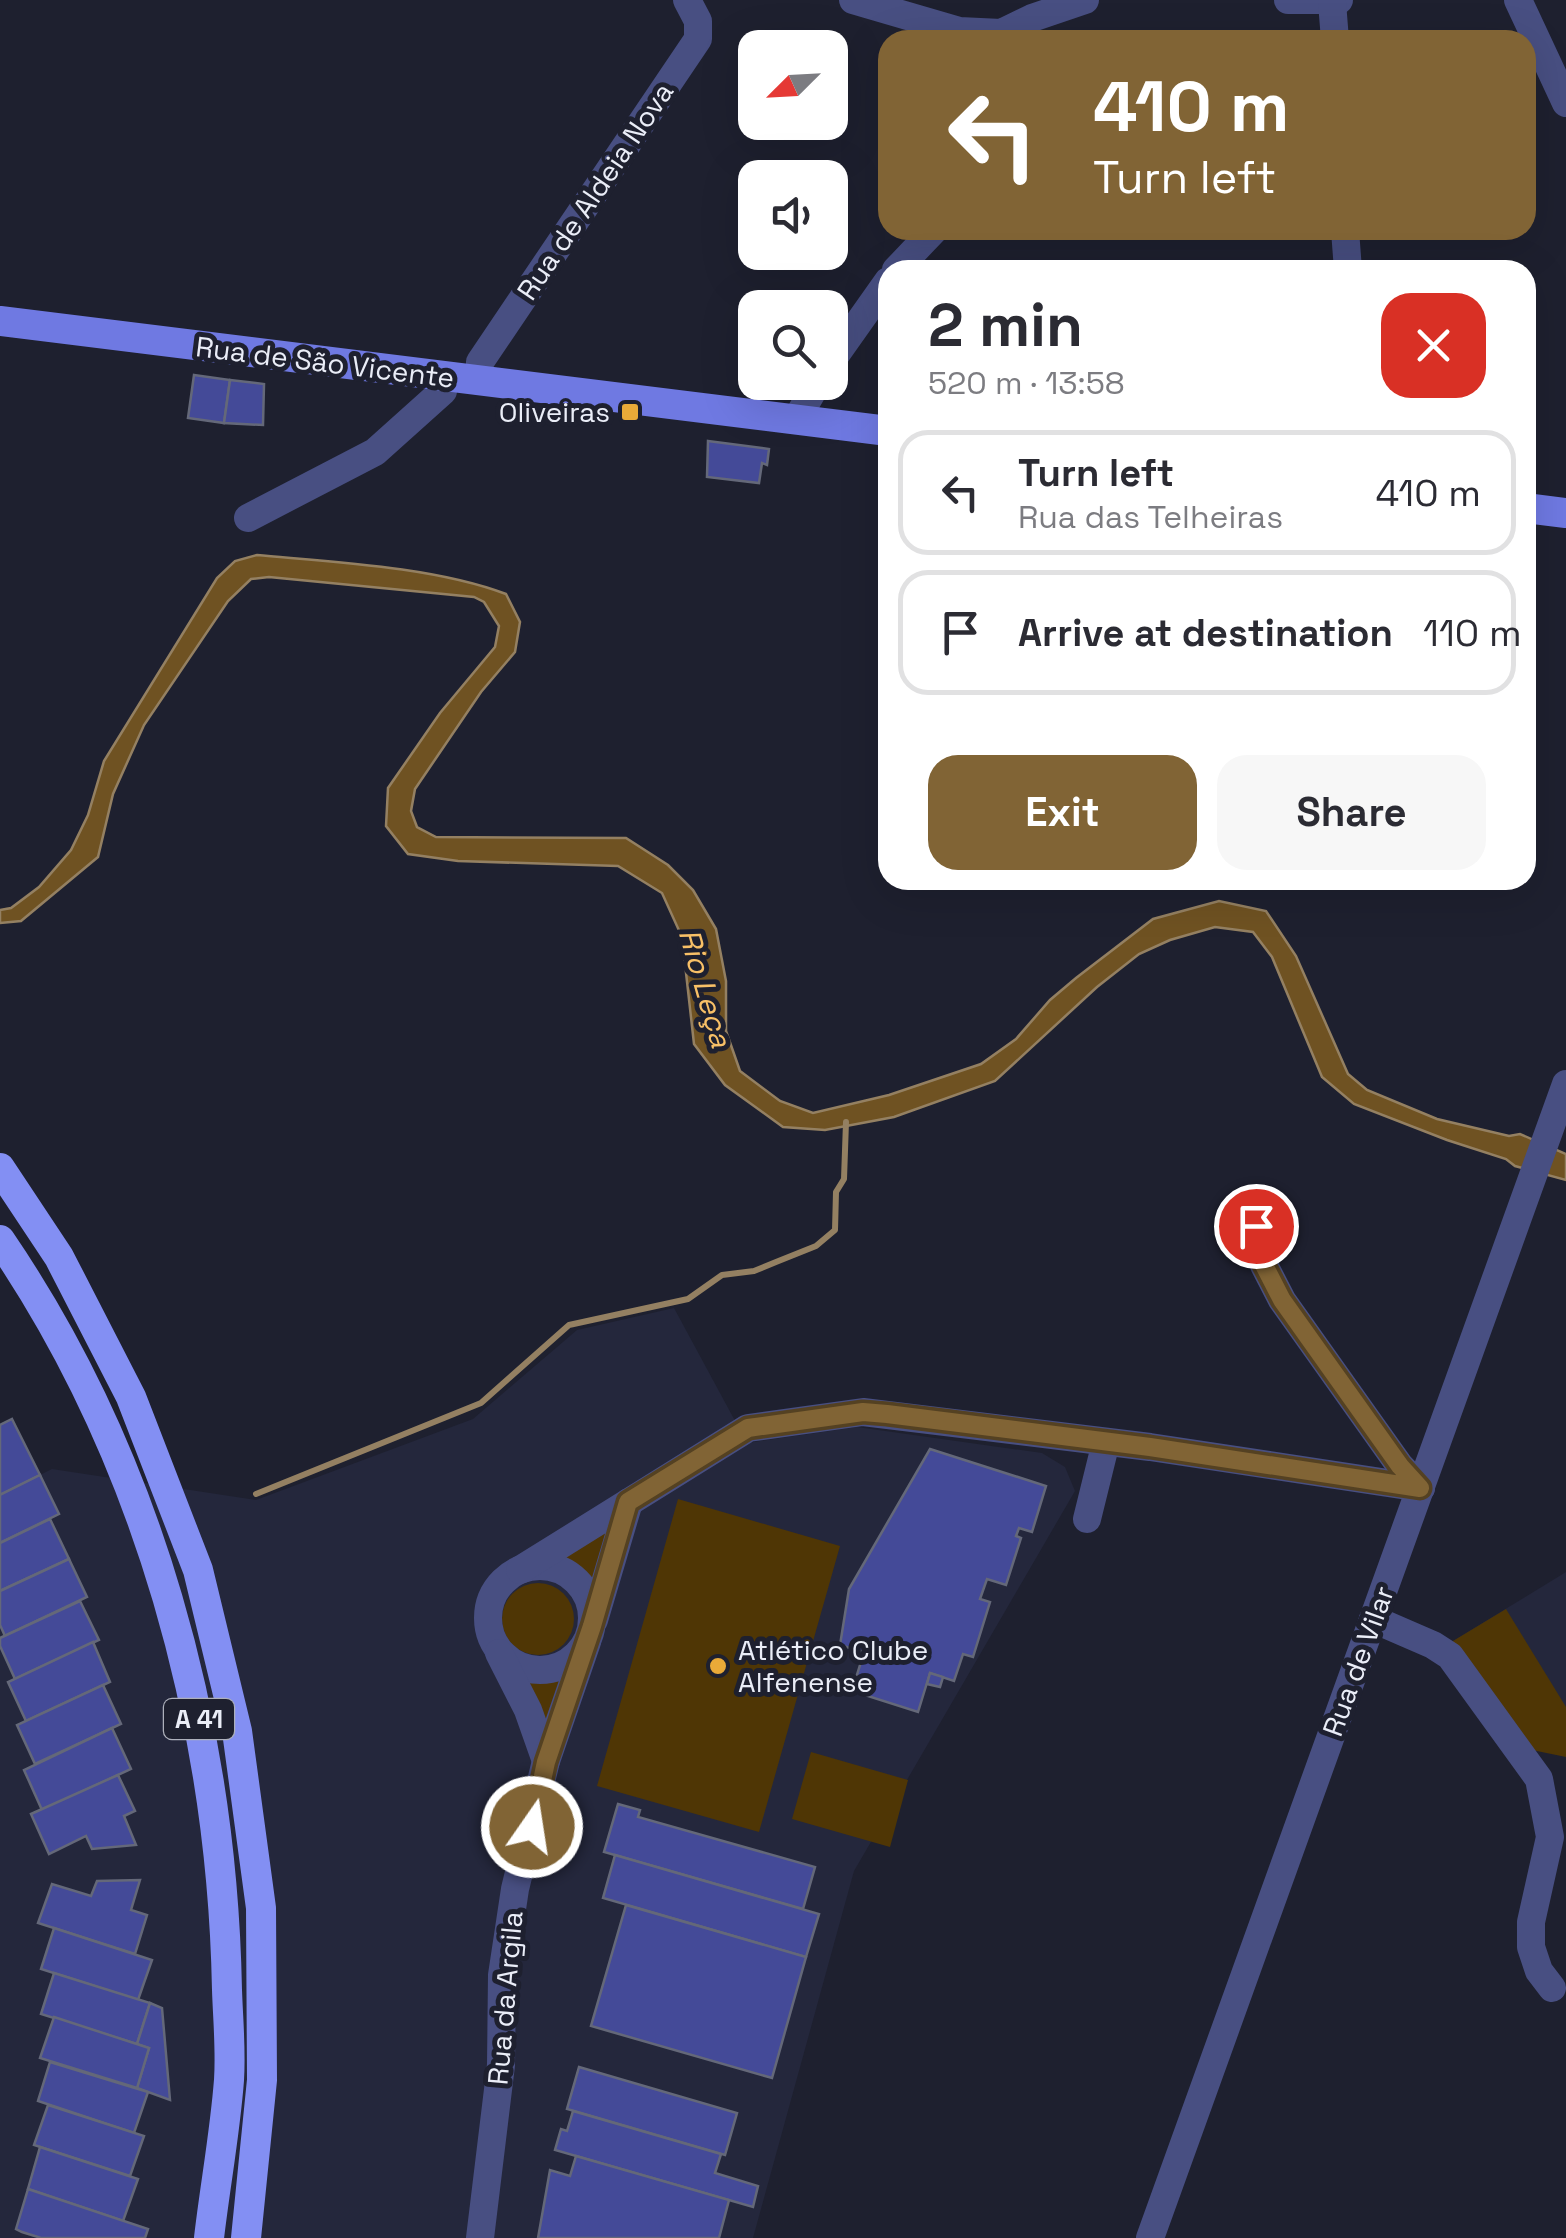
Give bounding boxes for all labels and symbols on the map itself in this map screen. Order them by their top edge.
north arrow [738,30,848,140]
street label: Rua de Aldeia Nova [509,75,681,307]
street label: Rua de São Vicente [194,328,456,396]
place label: Oliveiras [499,394,610,430]
marker: Oliveiras [619,401,641,423]
water label: Rio Leça [670,924,741,1052]
pin [1214,1184,1299,1269]
street label: Rua de Vilar [1314,1581,1402,1741]
place label: Atlético Clube Alfenense [738,1632,928,1700]
marker: Atlético Clube Alfenense [707,1655,729,1677]
road number: A 41 [164,1699,234,1739]
position arrow [480,1775,584,1879]
street label: Rua da Argila [479,1909,531,2087]

